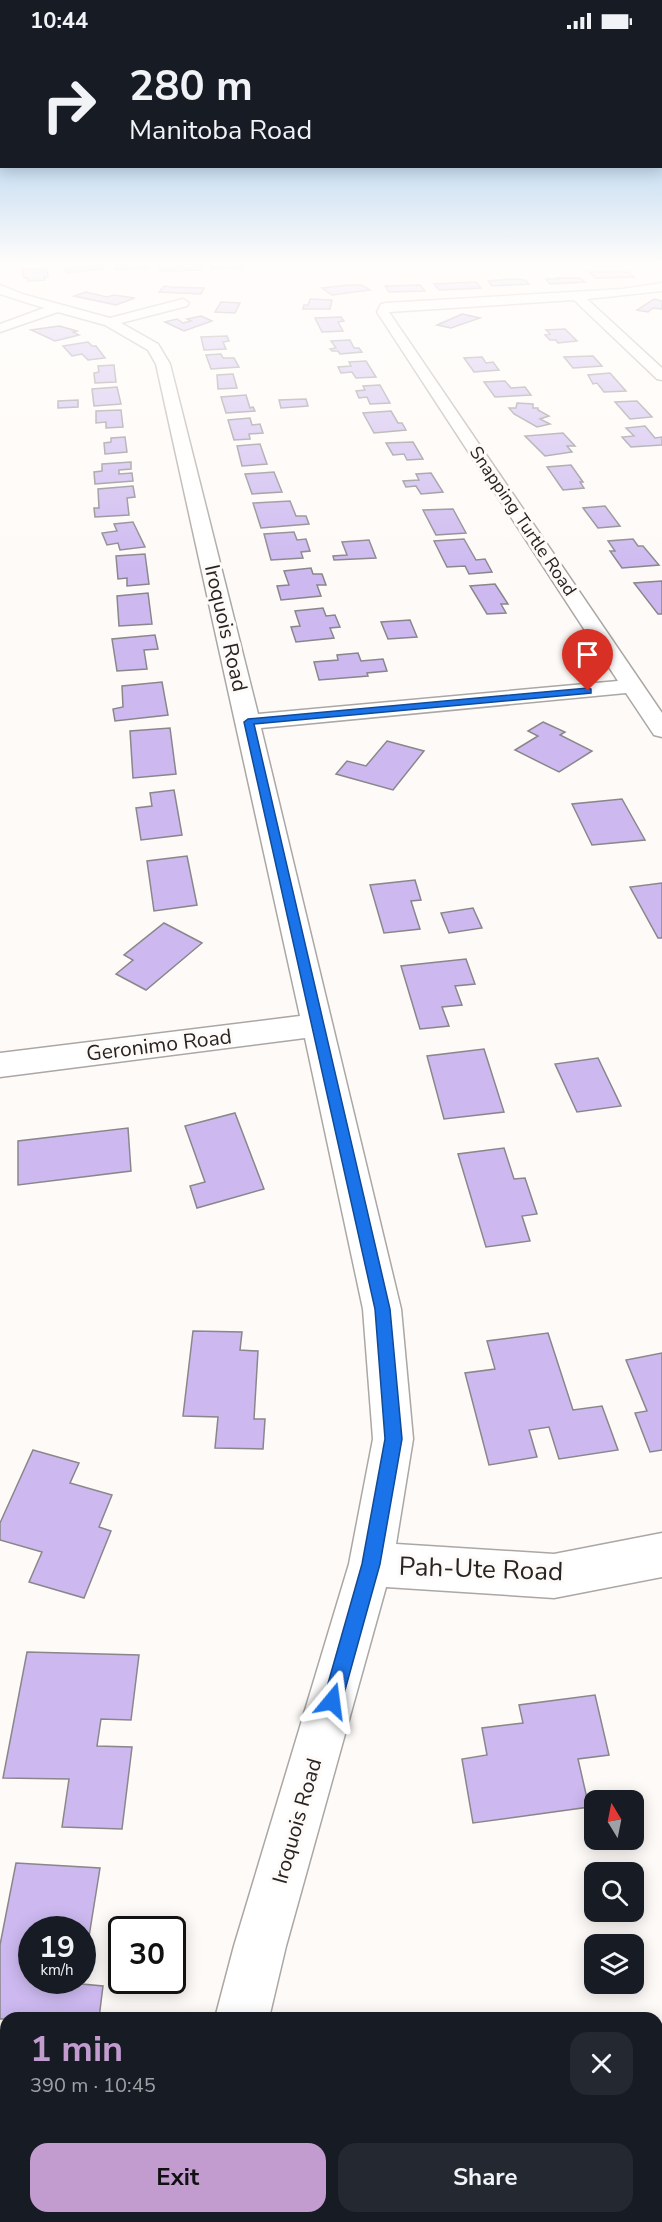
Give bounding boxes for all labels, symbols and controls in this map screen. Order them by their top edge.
text: 10:44 [30,6,88,36]
text: 280 m [129,58,253,115]
icon: right [30,66,108,144]
text: Manitoba Road [129,112,312,149]
street label: Snapping Turtle Road [464,442,582,600]
street label: Iroquois Road [198,562,254,694]
pin [562,629,613,691]
icon: arrive [571,638,604,671]
street label: Geronimo Road [85,1022,233,1068]
street label: Pah-Ute Road [398,1549,564,1589]
position arrow [300,1669,364,1733]
street label: Iroquois Road [266,1755,328,1887]
north arrow [584,1790,644,1850]
map controls [584,1790,644,1994]
button: search [584,1862,644,1922]
speed limit sign: 30 [108,1916,186,1994]
text: 19 [39,1927,75,1968]
button: layers [584,1934,644,1994]
text: km/h [40,1960,74,1980]
text: 1 min [30,2025,123,2074]
button: close [570,2032,633,2095]
text: 390 m · 10:45 [30,2072,156,2099]
button: Exit [30,2143,326,2212]
button: Share [338,2143,633,2212]

